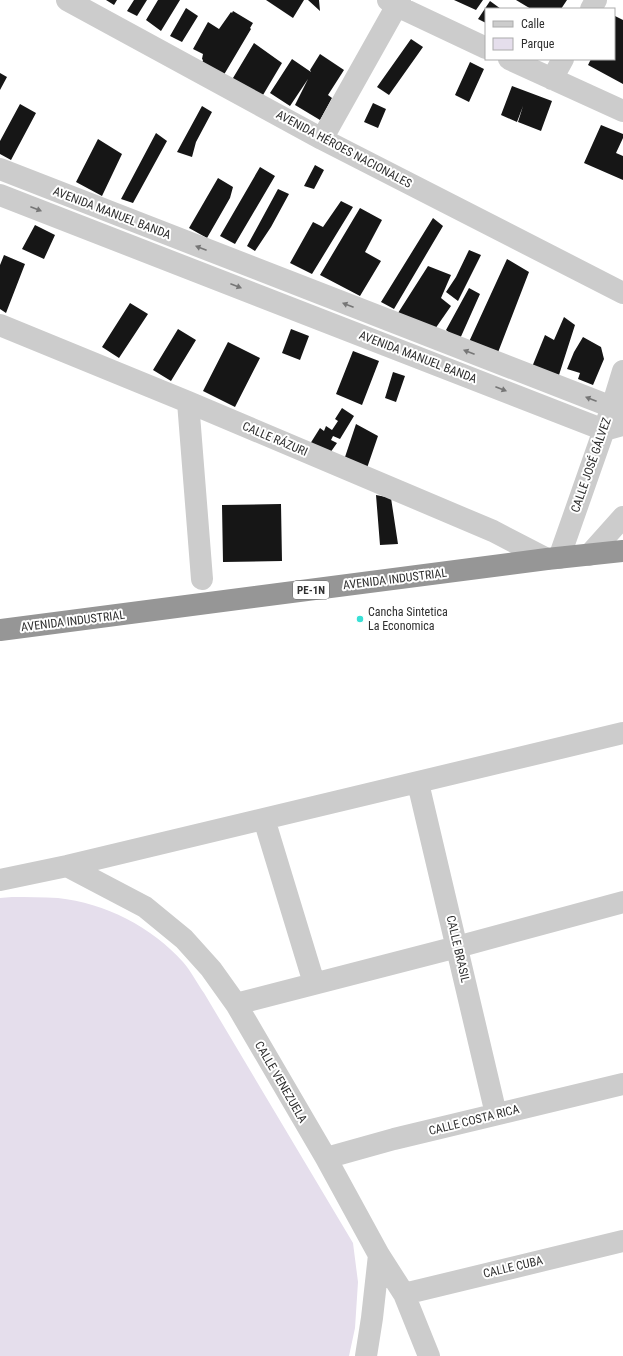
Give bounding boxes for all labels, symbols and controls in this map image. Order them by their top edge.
legend [485,8,615,60]
text: Calle [521,17,545,31]
text: Parque [521,37,555,51]
street label: AVENIDA HÉROES NACIONALES [274,106,415,191]
street label: AVENIDA MANUEL BANDA [51,184,173,242]
one-way arrow [31,207,43,213]
one-way arrow [195,244,207,250]
one-way arrow [231,284,243,290]
one-way arrow [342,301,354,307]
street label: AVENIDA MANUEL BANDA [357,328,479,386]
one-way arrow [463,348,475,354]
one-way arrow [495,387,507,393]
one-way arrow [584,395,596,401]
street label: CALLE JOSÉ GÁLVEZ [567,415,614,514]
street label: CALLE RÁZURI [240,418,310,459]
street label: AVENIDA INDUSTRIAL [342,566,448,592]
road number: PE-1N [293,581,329,599]
place label: Cancha Sintetica La Economica [368,605,448,633]
street label: AVENIDA INDUSTRIAL [20,608,126,634]
marker: Cancha Sintetica La Economica [355,614,365,624]
street label: CALLE BRASIL [443,914,473,984]
street label: CALLE VENEZUELA [252,1039,310,1125]
street label: CALLE COSTA RICA [427,1102,521,1138]
street label: CALLE CUBA [482,1253,544,1281]

